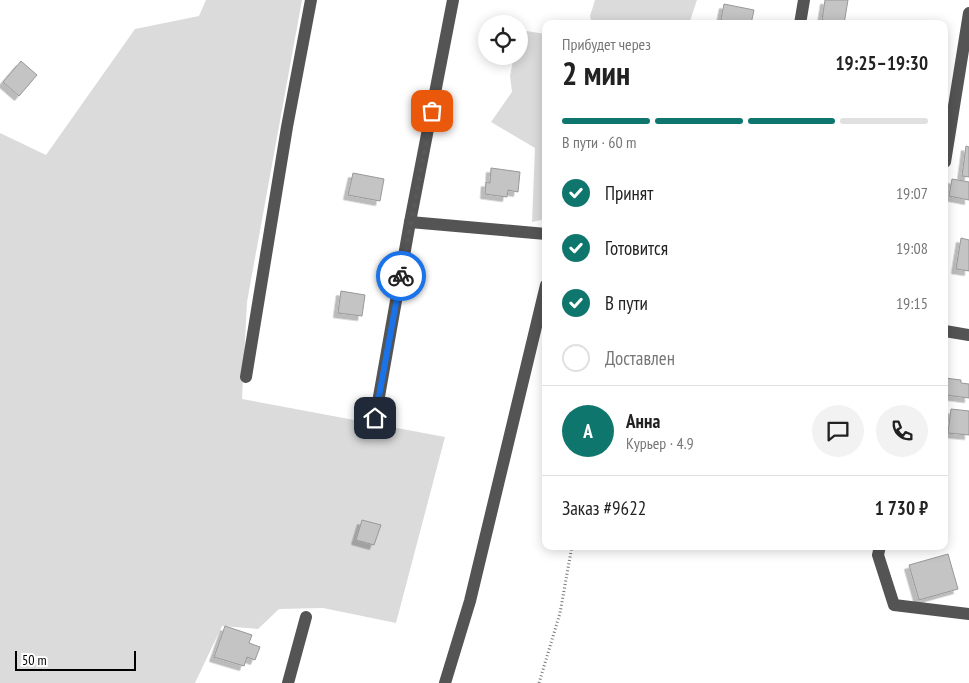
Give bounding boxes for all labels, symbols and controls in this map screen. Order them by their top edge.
map controls [478,15,528,65]
button: locate [478,15,528,65]
text: Прибудет через [562,34,651,54]
text: 19:25–19:30 [835,51,928,75]
text: 2 мин [562,52,630,94]
pin [411,90,453,132]
icon: bag [418,97,446,125]
text: В пути · 60 m [562,132,636,152]
icon: check [562,179,590,207]
text: Принят [605,181,653,205]
text: 19:07 [896,183,928,203]
icon: check [562,234,590,262]
text: Готовится [605,236,668,260]
text: 19:08 [896,238,928,258]
courier [376,251,426,301]
icon: bike [387,262,415,290]
icon: check [562,289,590,317]
text: В пути [605,291,648,315]
text: 19:15 [896,293,928,313]
text: Доставлен [605,346,675,370]
pin [354,397,396,439]
icon: home [361,404,389,432]
button: chat [812,405,864,457]
button: phone [876,405,928,457]
text: Анна [626,409,660,433]
text: А [583,419,593,443]
text: Курьер · 4.9 [626,433,694,453]
text: Заказ #9622 [562,496,646,520]
text: 1 730 ₽ [875,496,928,520]
scale bar [15,648,136,671]
text: 50 m [22,651,47,669]

